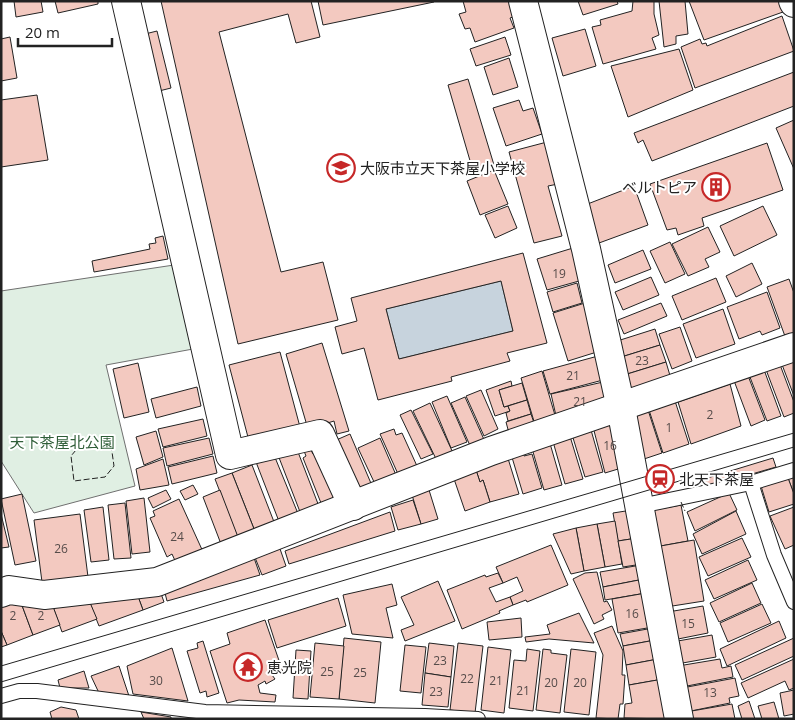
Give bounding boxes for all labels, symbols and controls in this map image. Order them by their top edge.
scale bar [18,15,111,47]
text: 20 m [25,22,60,42]
school or university icon: 大阪市立天下茶屋小学校 [326,153,356,183]
place label: 大阪市立天下茶屋小学校 [360,158,525,178]
building icon: ベルトピア [701,172,731,202]
place label: ベルトピア [622,177,697,197]
house number: 19 [552,265,566,282]
house number: 23 [635,352,649,369]
house number: 21 [566,367,580,384]
house number: 21 [573,393,587,410]
house number: 2 [707,406,714,423]
house number: 1 [666,419,672,436]
park label: 天下茶屋北公園 [9,432,115,452]
house number: 16 [603,437,617,454]
station icon: 北天下茶屋 [645,464,675,494]
place label: 北天下茶屋 [679,469,754,489]
house number: 24 [170,528,184,545]
house number: 26 [54,540,68,557]
house number: 16 [625,605,639,622]
house number: 2 [10,607,17,624]
house number: 2 [38,607,45,624]
house number: 15 [681,615,695,632]
temple icon: 恵光院 [233,652,263,682]
house number: 23 [433,652,447,669]
place label: 恵光院 [267,657,312,677]
house number: 25 [320,663,334,680]
house number: 25 [353,664,367,681]
house number: 22 [460,670,474,687]
house number: 30 [149,672,163,689]
house number: 21 [489,672,503,689]
house number: 20 [544,674,558,691]
house number: 20 [573,674,587,691]
house number: 21 [516,682,530,699]
house number: 23 [429,683,443,700]
house number: 13 [703,684,717,701]

